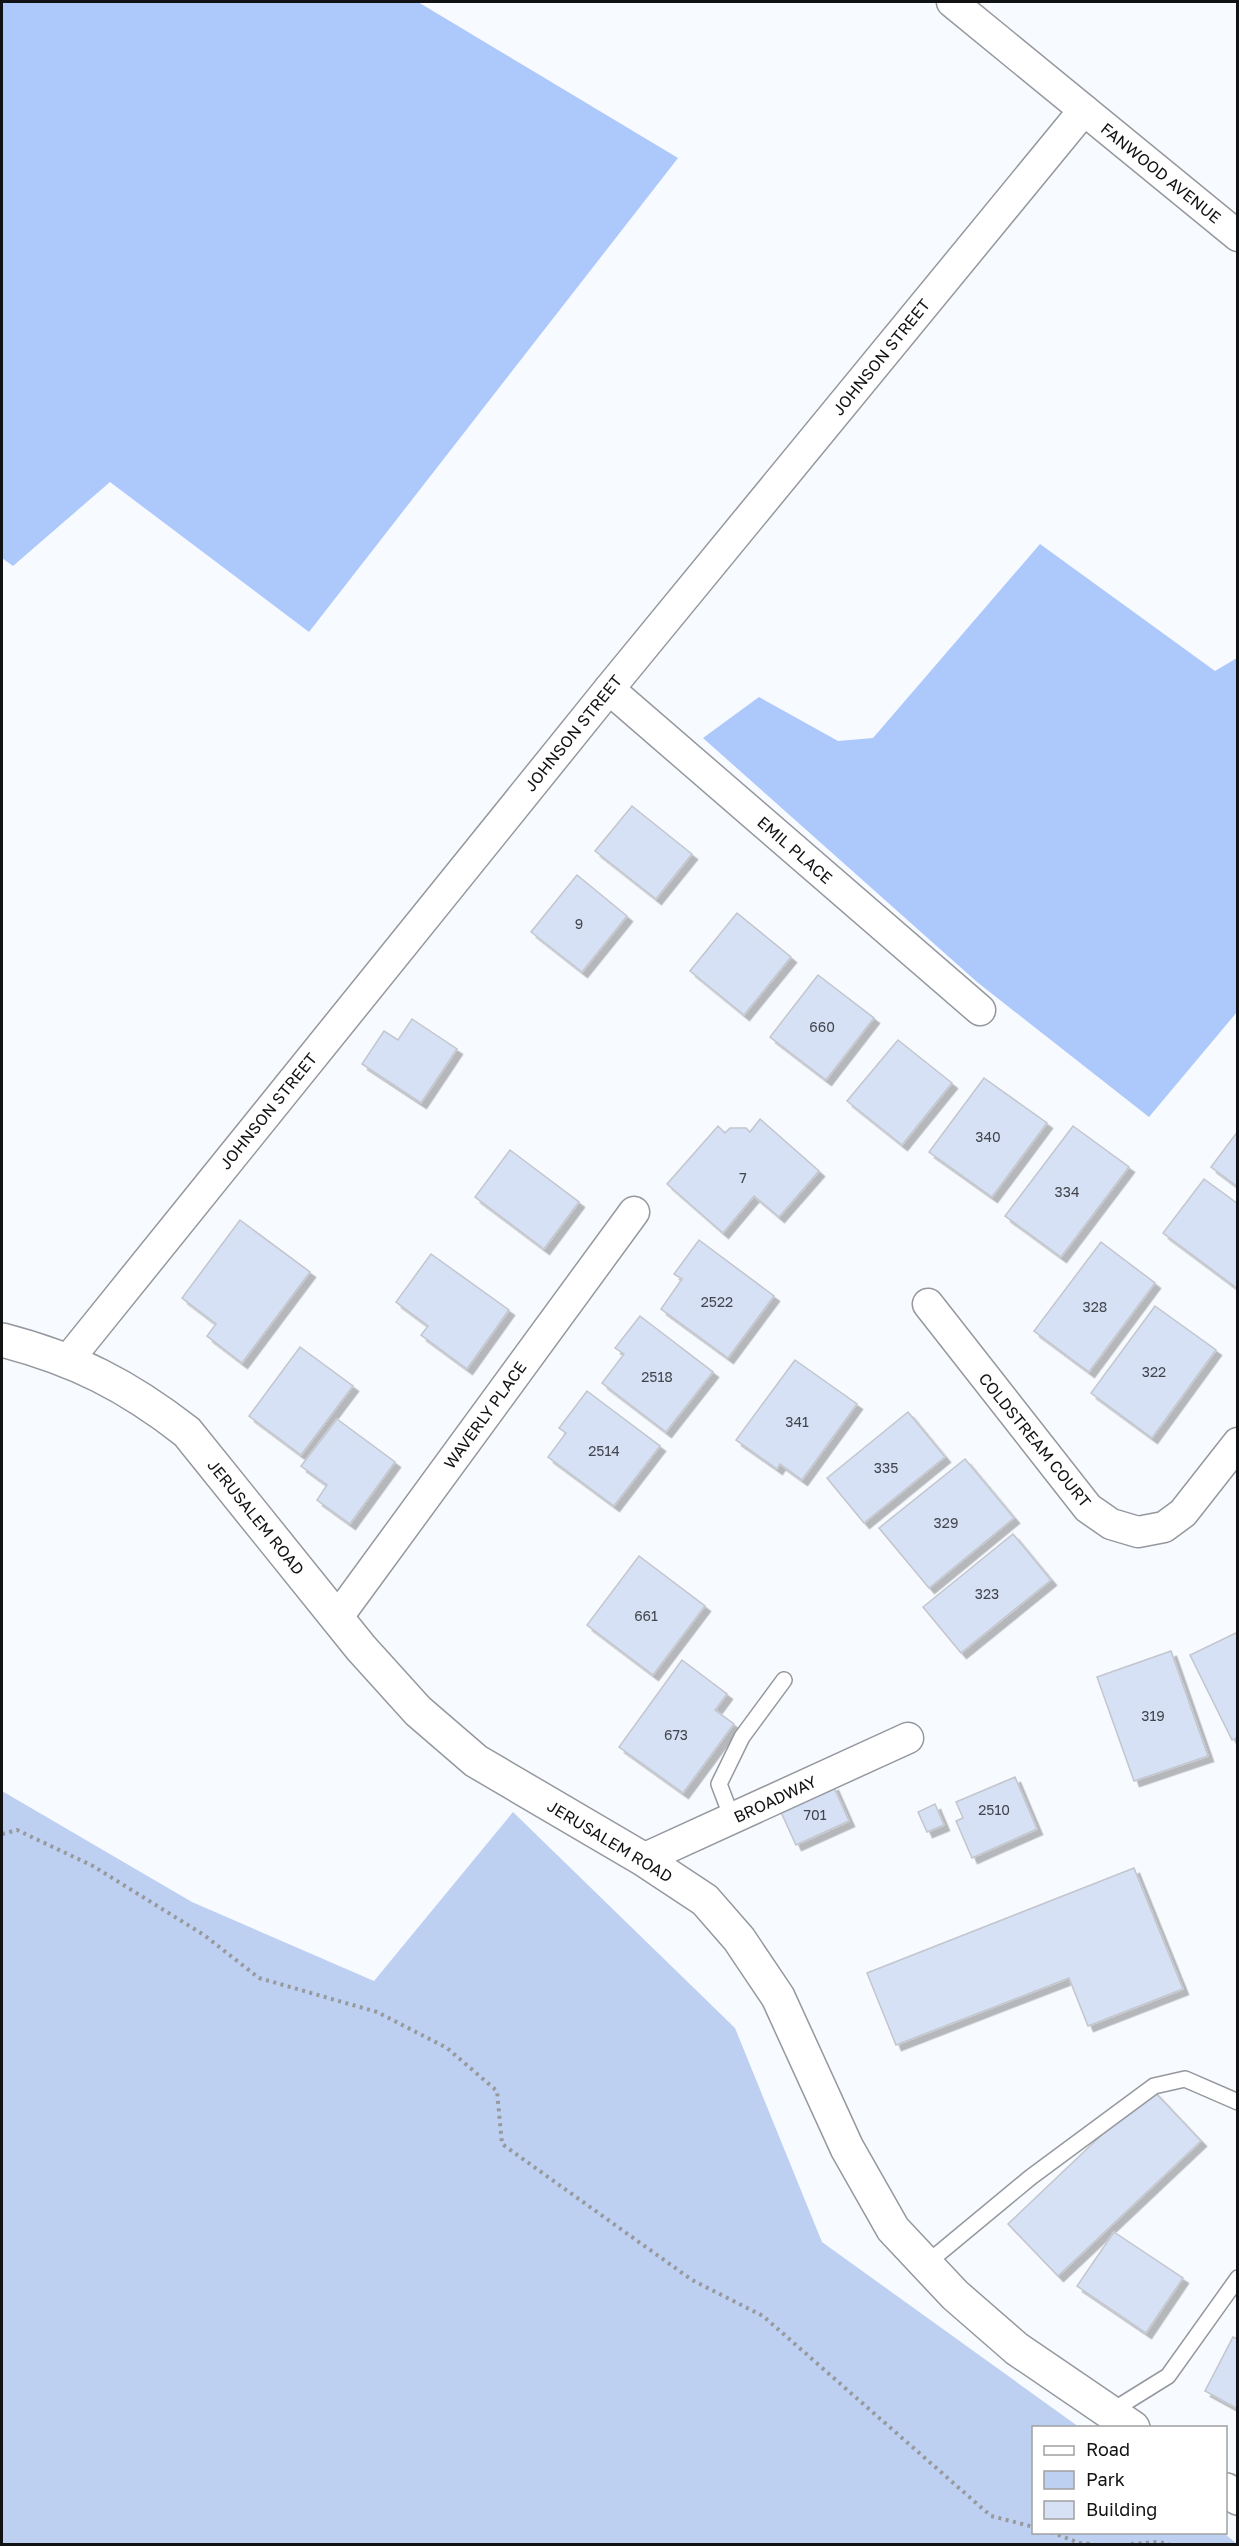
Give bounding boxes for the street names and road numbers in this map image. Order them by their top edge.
street label: FANWOOD AVENUE [1097,118,1225,228]
street label: JOHNSON STREET [828,295,934,419]
street label: JOHNSON STREET [520,671,626,795]
street label: EMIL PLACE [753,812,837,888]
street label: JOHNSON STREET [215,1049,321,1173]
street label: WAVERLY PLACE [439,1358,531,1472]
street label: COLDSTREAM COURT [975,1369,1095,1511]
street label: JERUSALEM ROAD [203,1455,309,1579]
street label: BROADWAY [731,1771,820,1827]
street label: JERUSALEM ROAD [544,1796,676,1886]

